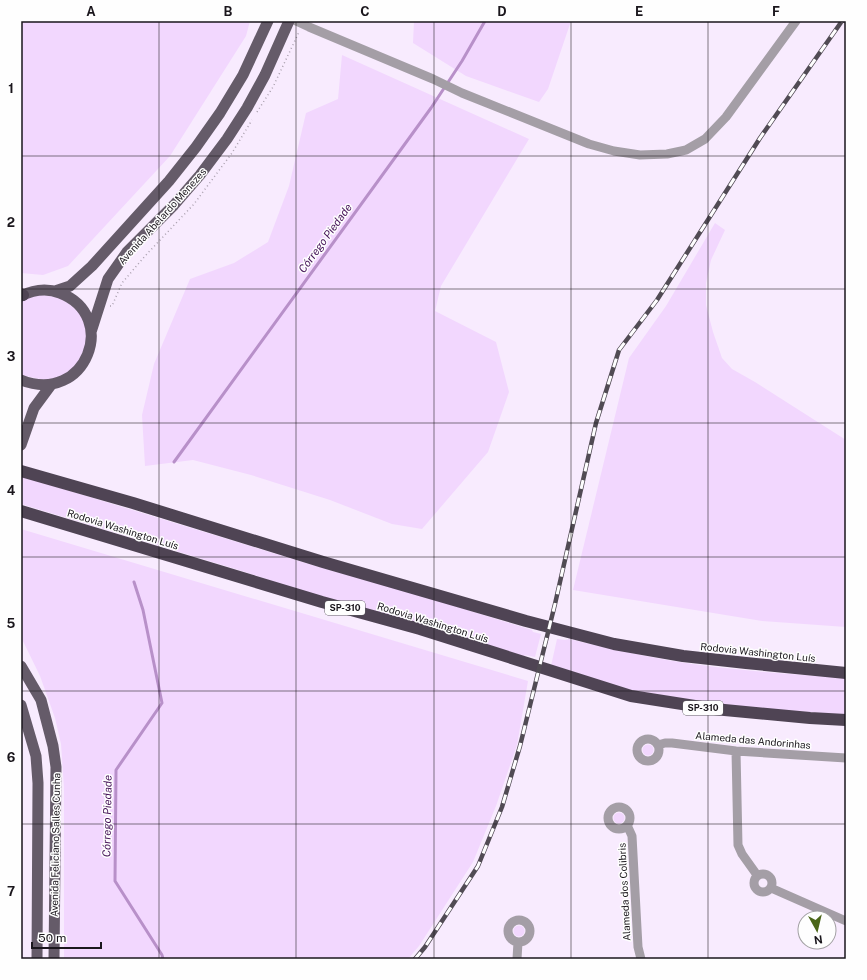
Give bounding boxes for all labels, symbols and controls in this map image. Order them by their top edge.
text: A [86,4,96,19]
text: B [224,4,233,19]
text: C [360,4,370,19]
text: D [497,4,507,19]
text: E [635,4,643,19]
text: F [772,4,780,19]
text: 1 [8,81,14,96]
street label: Avenida Abelardo Menezes [116,165,208,267]
water label: Córrego Piedade [296,201,354,275]
text: 2 [7,215,15,230]
text: 3 [7,349,16,364]
text: 4 [7,483,16,498]
street label: Rodovia Washington Luís [66,506,180,552]
street label: Rodovia Washington Luís [376,599,490,645]
road number: SP-310 [325,601,365,615]
text: 5 [7,616,16,631]
street label: Rodovia Washington Luís [700,640,816,664]
road number: SP-310 [683,701,723,715]
street label: Alameda das Andorinhas [695,729,811,751]
text: 6 [7,750,16,765]
street label: Avenida Feliciano Salles Cunha [48,773,62,917]
water label: Córrego Piedade [100,775,114,857]
street label: Alameda dos Colibris [615,843,633,941]
text: 7 [7,884,15,899]
north arrow [797,910,837,950]
scale bar [32,924,101,950]
text: 50 m [38,931,66,945]
text: N [813,933,823,946]

